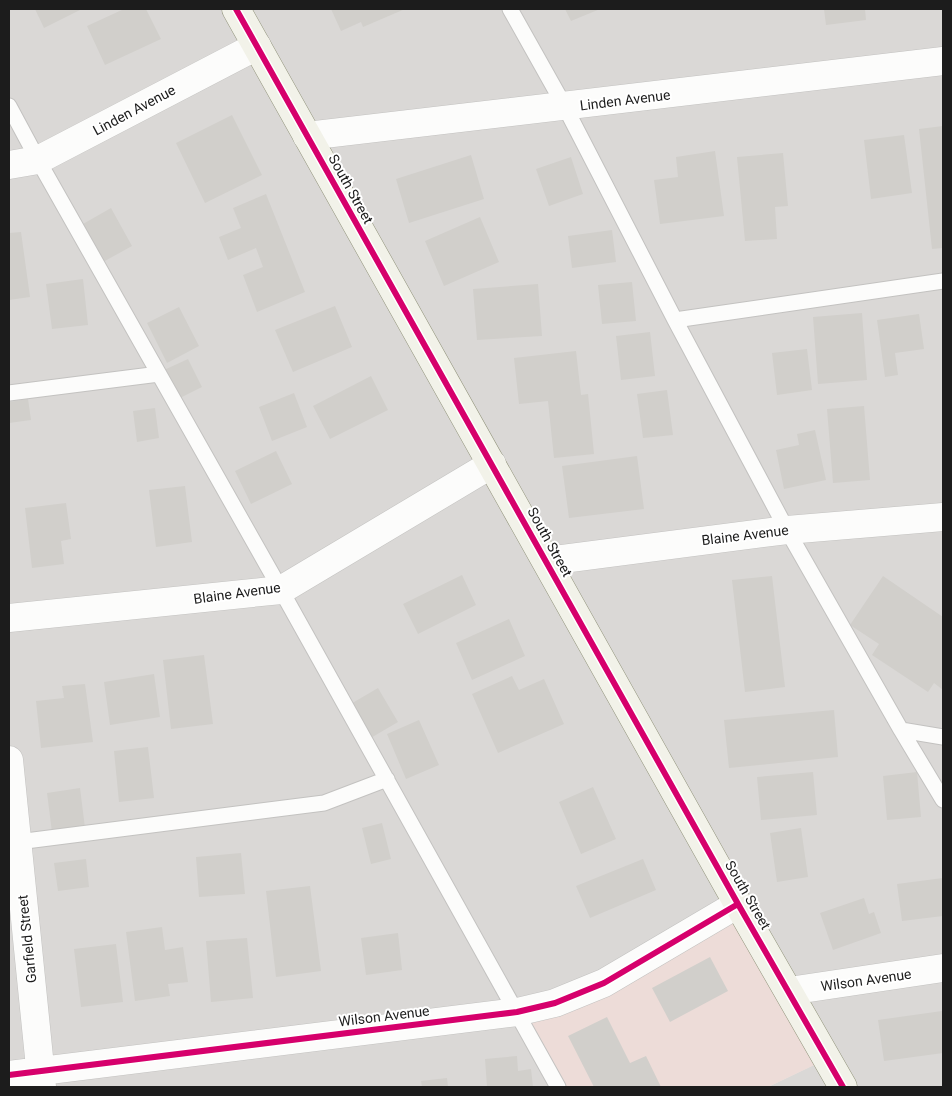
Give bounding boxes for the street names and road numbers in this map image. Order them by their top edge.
street label: Linden Avenue [90,82,178,138]
street label: Linden Avenue [579,87,671,113]
street label: South Street [325,152,377,227]
street label: South Street [524,505,576,580]
street label: Blaine Avenue [701,522,789,548]
street label: Blaine Avenue [193,579,281,607]
street label: South Street [722,858,774,933]
street label: Garfield Street [14,894,40,984]
street label: Wilson Avenue [820,966,912,994]
street label: Wilson Avenue [338,1002,430,1030]

